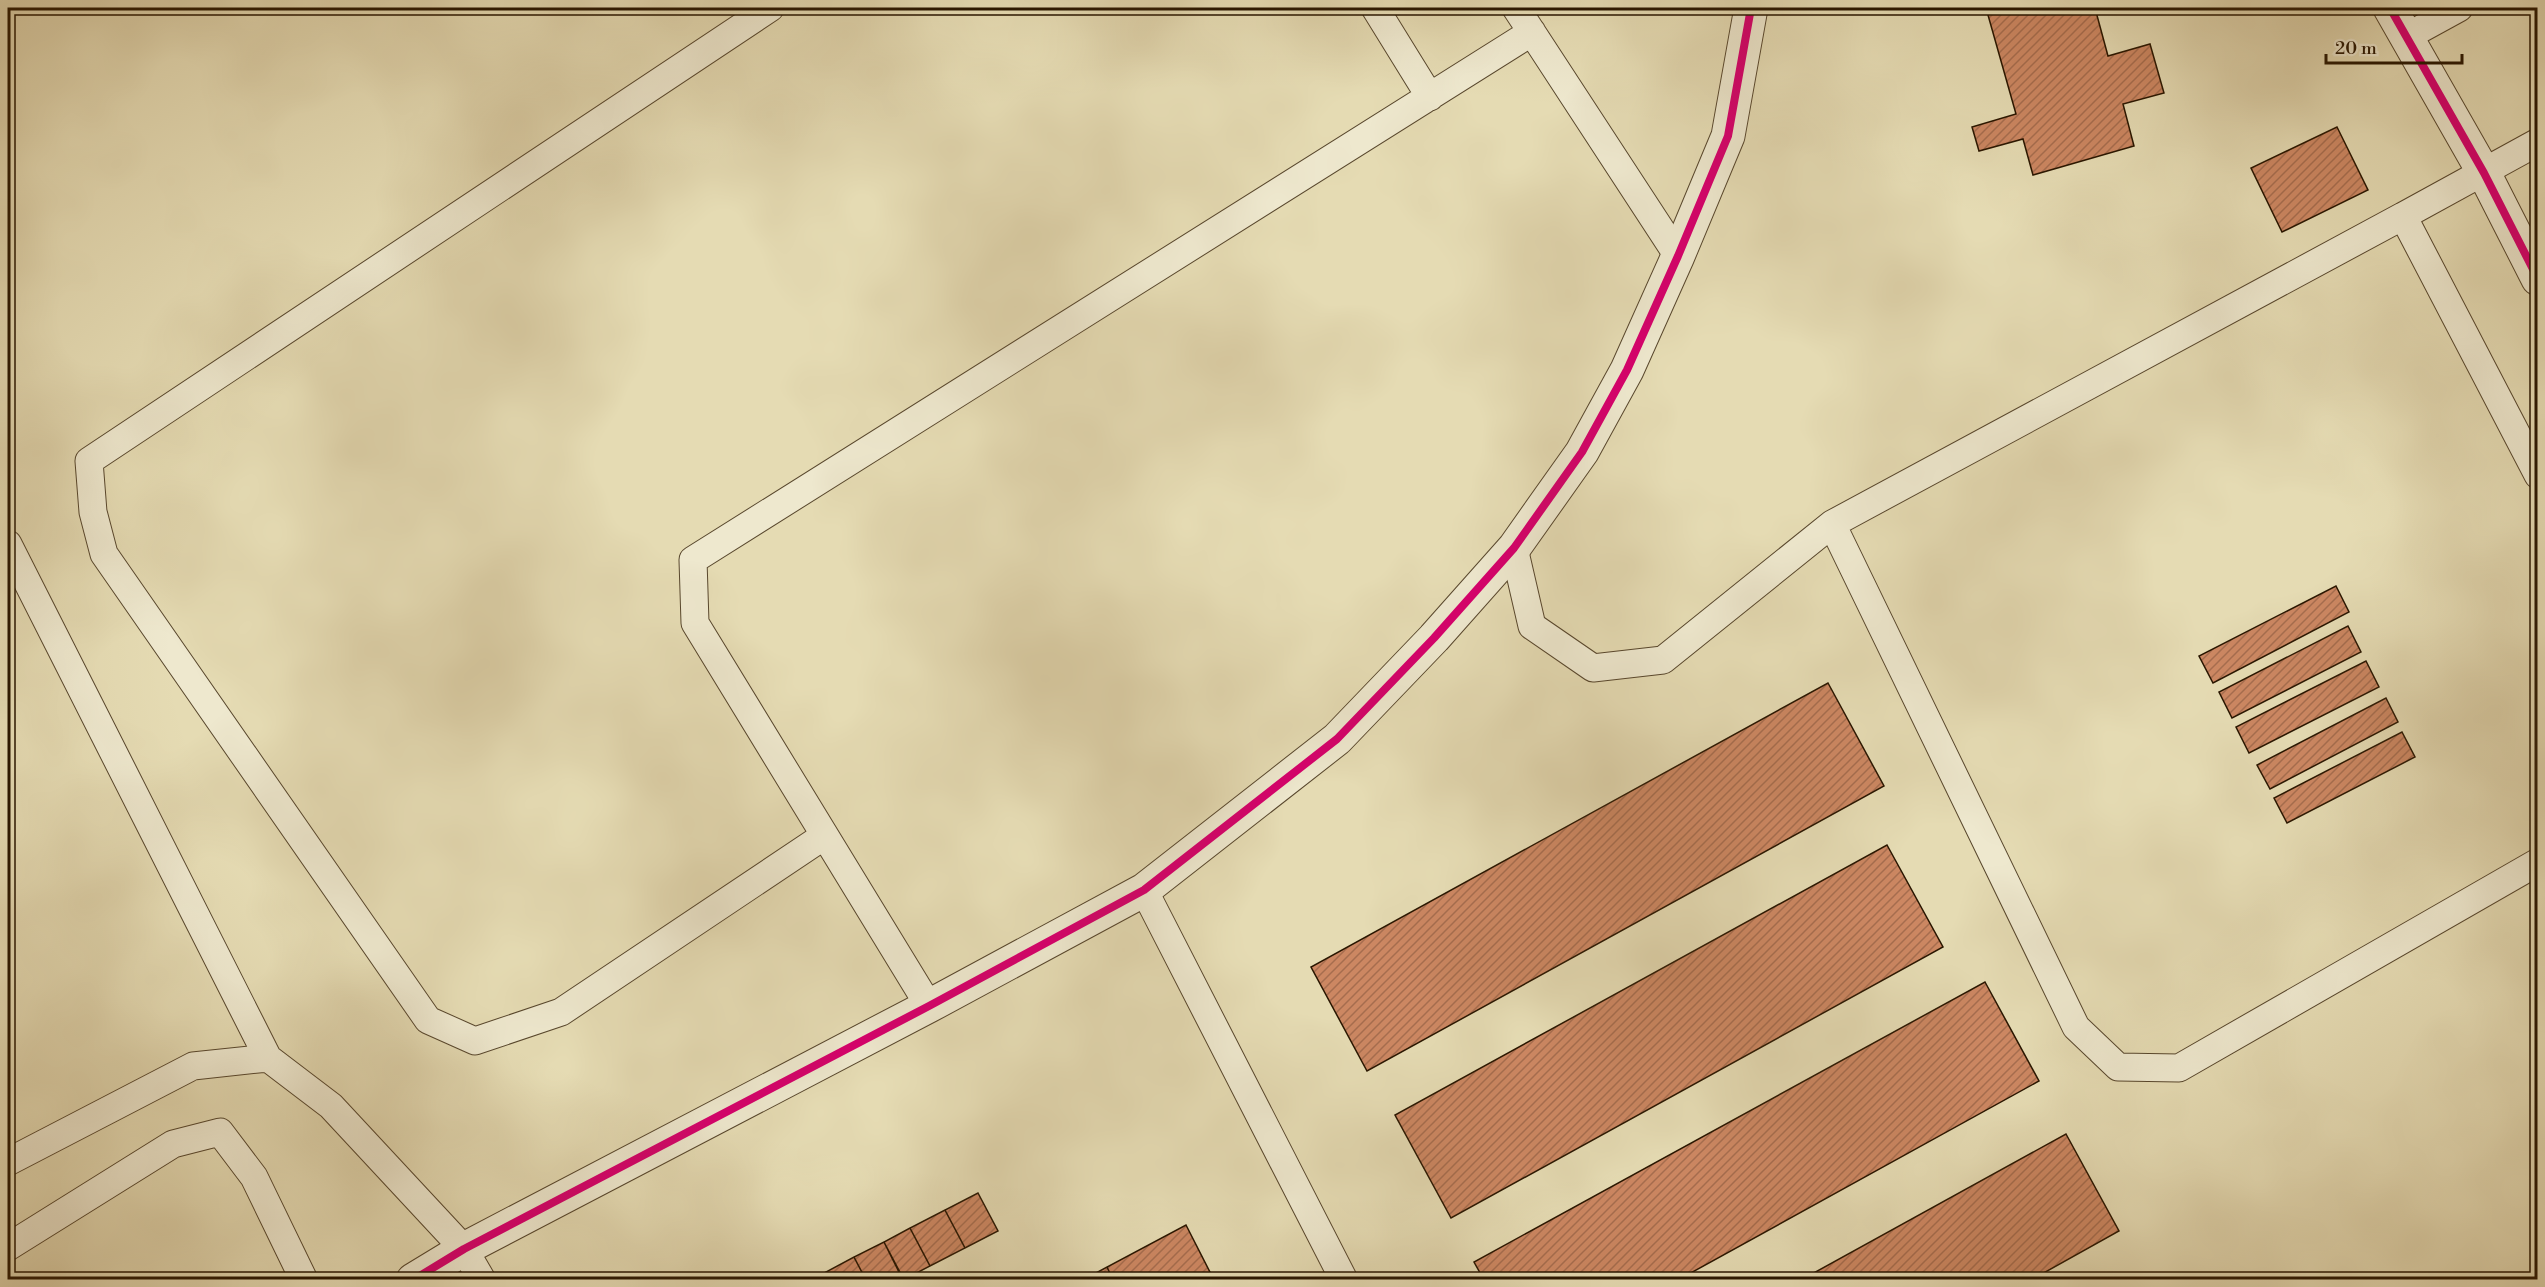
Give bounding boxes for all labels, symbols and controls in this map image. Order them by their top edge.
scale bar [2326,27,2462,65]
text: 20 m [2335,37,2377,60]

